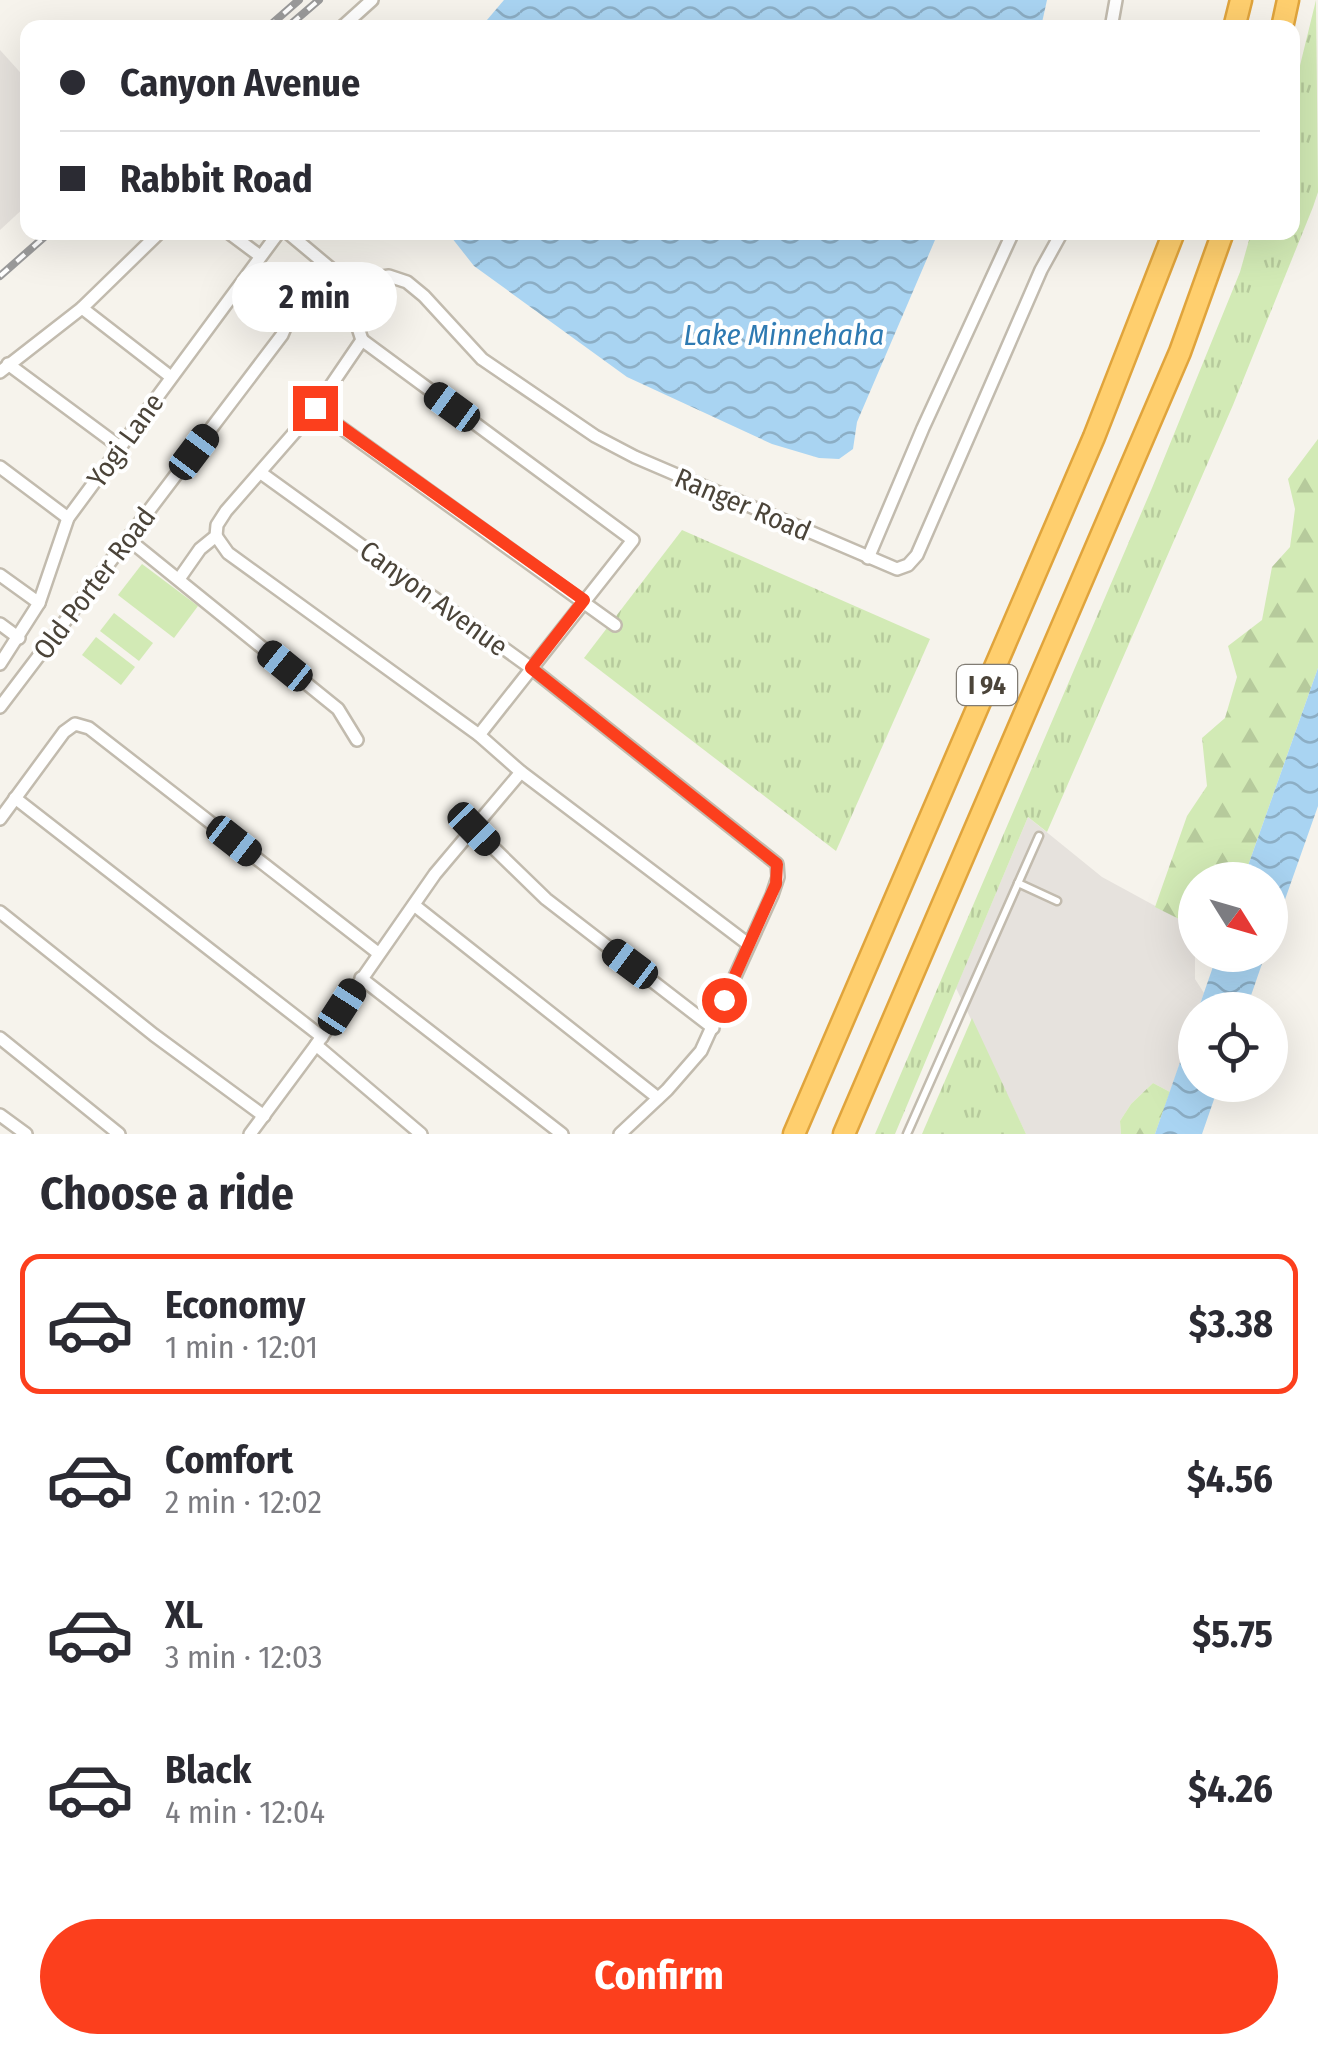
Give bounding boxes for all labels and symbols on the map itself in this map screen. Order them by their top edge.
callout: 2 min [232,263,398,333]
water label: Lake Minnehaha [684,317,884,353]
car [419,377,485,437]
route end [293,386,338,431]
street label: Yogi Lane [80,387,171,494]
car [164,419,224,485]
street label: Ranger Road [670,461,816,548]
street label: Old Porter Road [27,501,162,666]
street label: Canyon Avenue [353,534,514,663]
car [252,635,318,697]
road number: I 94 [957,665,1017,705]
car [442,797,506,861]
car [201,811,267,871]
north arrow [1178,862,1288,972]
car [597,934,663,994]
car [313,974,371,1040]
route start [702,978,747,1023]

